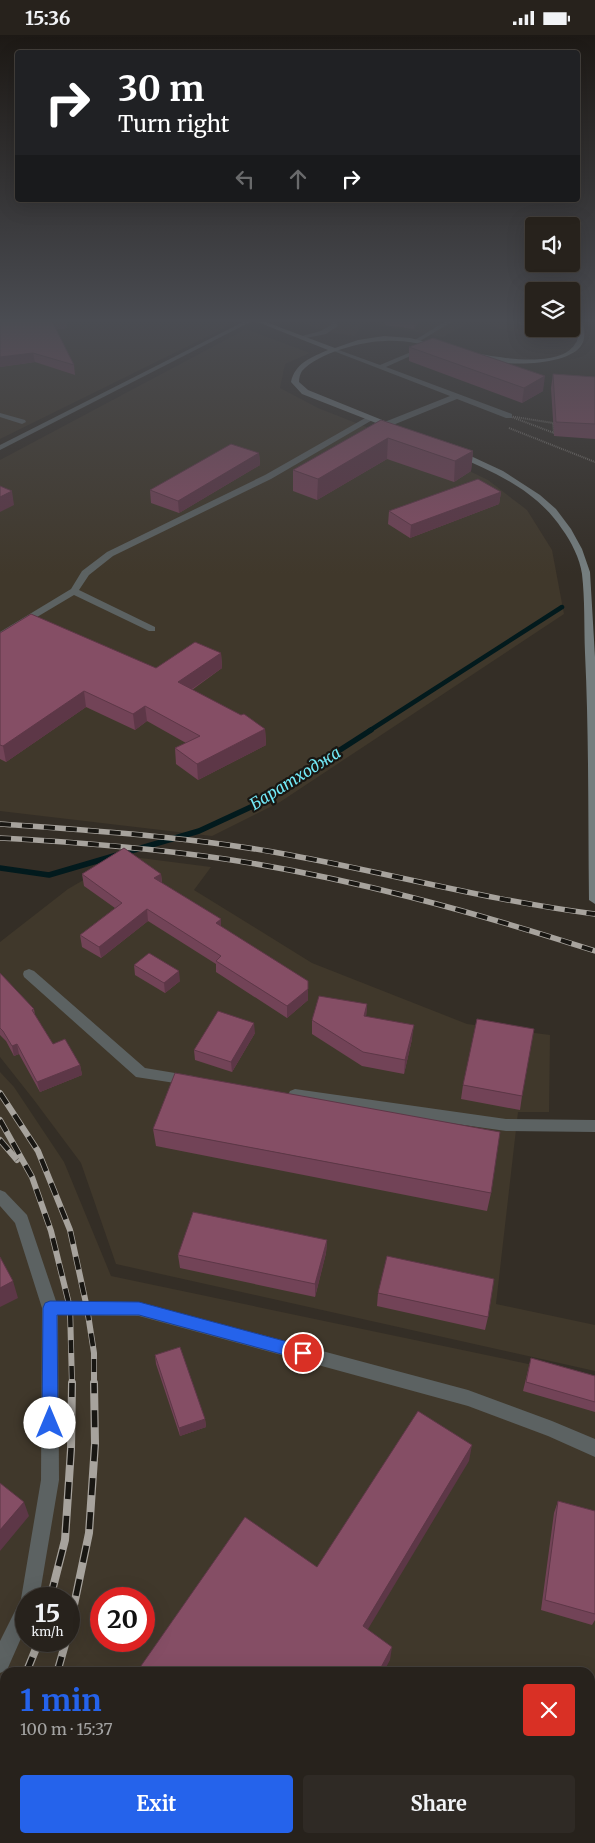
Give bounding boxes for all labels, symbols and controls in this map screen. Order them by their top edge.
text: 15:36 [25,6,71,30]
text: 30 m [118,67,204,111]
icon: right [35,70,100,135]
text: Turn right [118,110,229,138]
icon: left [231,165,259,193]
icon: ahead [284,165,312,193]
icon: right [337,165,365,193]
map controls [525,217,580,337]
button: sound [525,217,580,272]
button: layers [525,282,580,337]
water label: Баратходжа [246,742,344,814]
pin [282,1332,324,1374]
icon: arrive [289,1339,317,1367]
position arrow [23,1396,75,1448]
speed limit sign: 20 [90,1587,155,1652]
text: 15 [35,1597,60,1629]
text: km/h [32,1624,63,1639]
text: 1 min [20,1681,102,1719]
button: close [523,1684,575,1736]
text: 100 m · 15:37 [20,1719,113,1739]
button: Exit [20,1775,293,1833]
button: Share [303,1775,575,1833]

